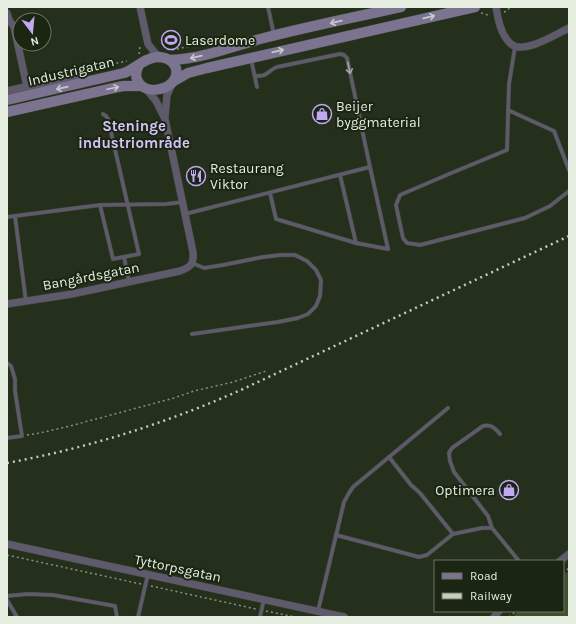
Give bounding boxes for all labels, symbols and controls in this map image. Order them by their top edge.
north arrow [12,12,52,52]
one-way arrow [422,13,435,21]
one-way arrow [330,18,343,26]
sports icon: Laserdome [160,29,182,51]
place label: Laserdome [185,32,255,49]
text: N [29,34,40,48]
one-way arrow [271,47,284,55]
street label: Industrigatan [26,53,116,90]
one-way arrow [190,53,203,61]
one-way arrow [345,61,353,74]
one-way arrow [56,84,69,92]
one-way arrow [106,84,119,92]
place label: Beijer byggmaterial [336,98,421,131]
shop icon: Beijer byggmaterial [311,103,333,125]
district label: Steninge industriområde [78,117,190,152]
place label: Restaurang Viktor [210,160,284,193]
restaurant icon: Restaurang Viktor [185,165,207,187]
street label: Bangårdsgatan [41,259,141,294]
shop icon: Optimera [498,479,520,501]
place label: Optimera [435,482,495,499]
street label: Tyttorpsgatan [133,551,223,586]
legend [434,560,564,612]
text: Road [470,569,498,583]
text: Railway [470,589,512,603]

